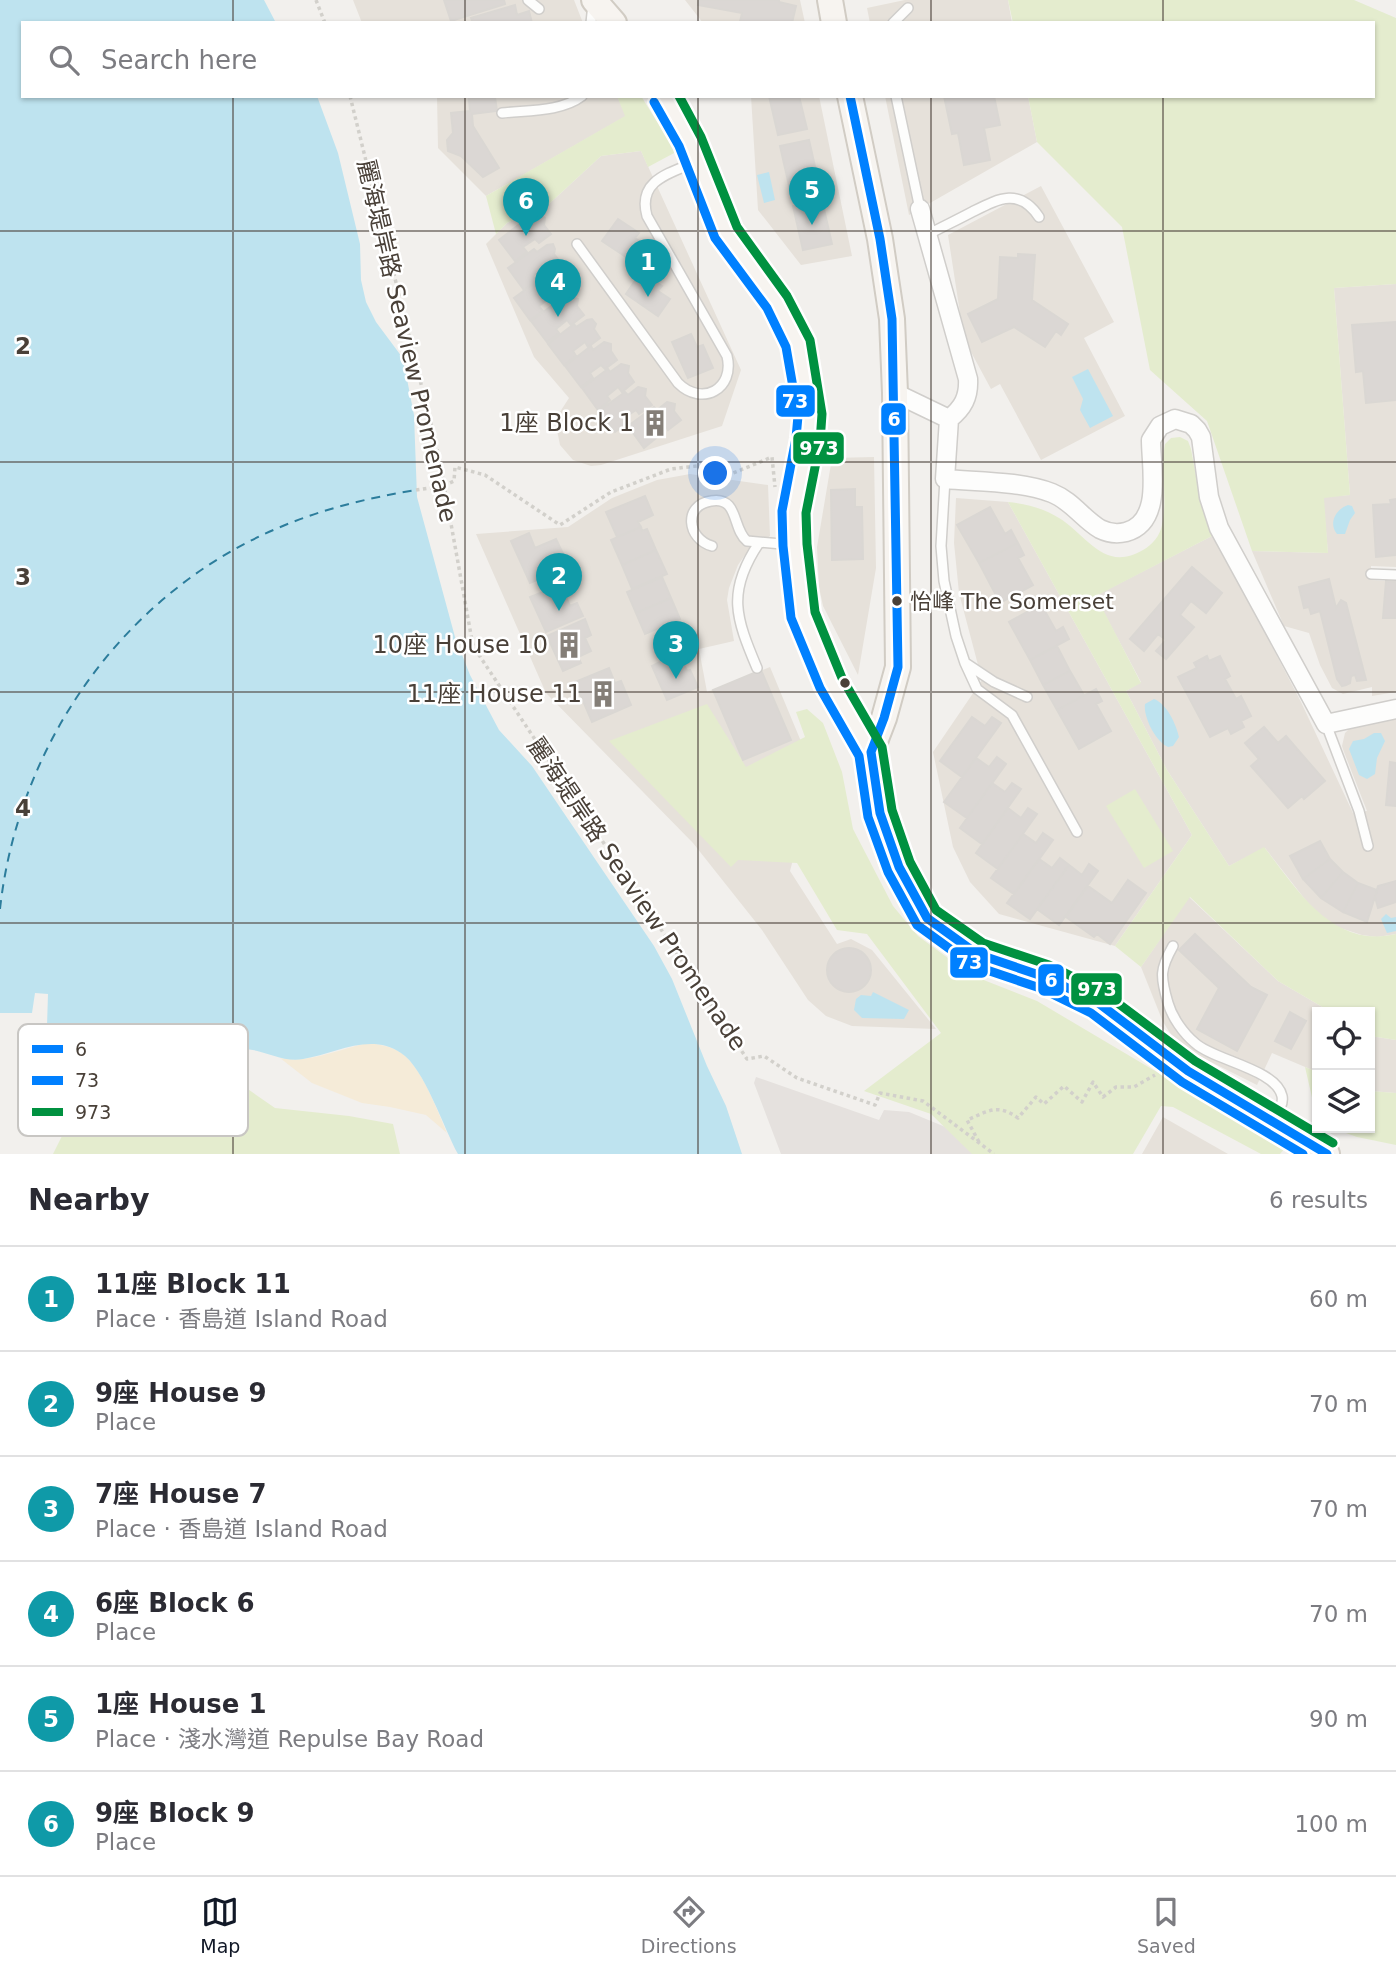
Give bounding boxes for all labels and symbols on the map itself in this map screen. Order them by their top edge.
street label: 麗海堤岸路 Seaview Promenade [352,157,462,525]
pin: 5 [789,167,835,225]
pin: 6 [503,178,549,236]
pin: 1 [625,239,671,297]
pin: 4 [535,259,581,317]
text: 2 [15,333,31,359]
line badge: 73 [775,384,816,418]
text: 73 [782,390,808,412]
line badge: 6 [880,402,907,436]
building icon: 1座 Block 1 [640,408,670,438]
text: 6 [887,408,901,430]
place label: 1座 Block 1 [499,409,634,437]
line badge: 973 [792,431,845,465]
text: 973 [799,437,839,459]
your location [698,456,732,490]
pin: 2 [536,553,582,611]
text: 3 [15,564,31,590]
place label: 怡峰 The Somerset [910,589,1114,614]
marker: 怡峰 The Somerset [890,594,904,608]
pin: 3 [653,621,699,679]
building icon: 10座 House 10 [554,630,584,660]
place label: 10座 House 10 [372,631,548,659]
unlabelled marker [838,676,852,690]
building icon: 11座 House 11 [588,679,618,709]
place label: 11座 House 11 [406,680,582,708]
street label: 麗海堤岸路 Seaview Promenade [522,732,752,1056]
text: 4 [15,795,31,821]
line badge: 73 [949,946,989,979]
text: 73 [956,951,982,973]
line badge: 6 [1037,963,1065,997]
text: 6 [1044,969,1058,991]
line badge: 973 [1070,972,1123,1006]
text: 973 [1077,978,1117,1000]
legend [18,1024,248,1136]
text: 6 [75,1038,87,1060]
text: 73 [75,1069,99,1091]
text: 973 [75,1101,111,1123]

